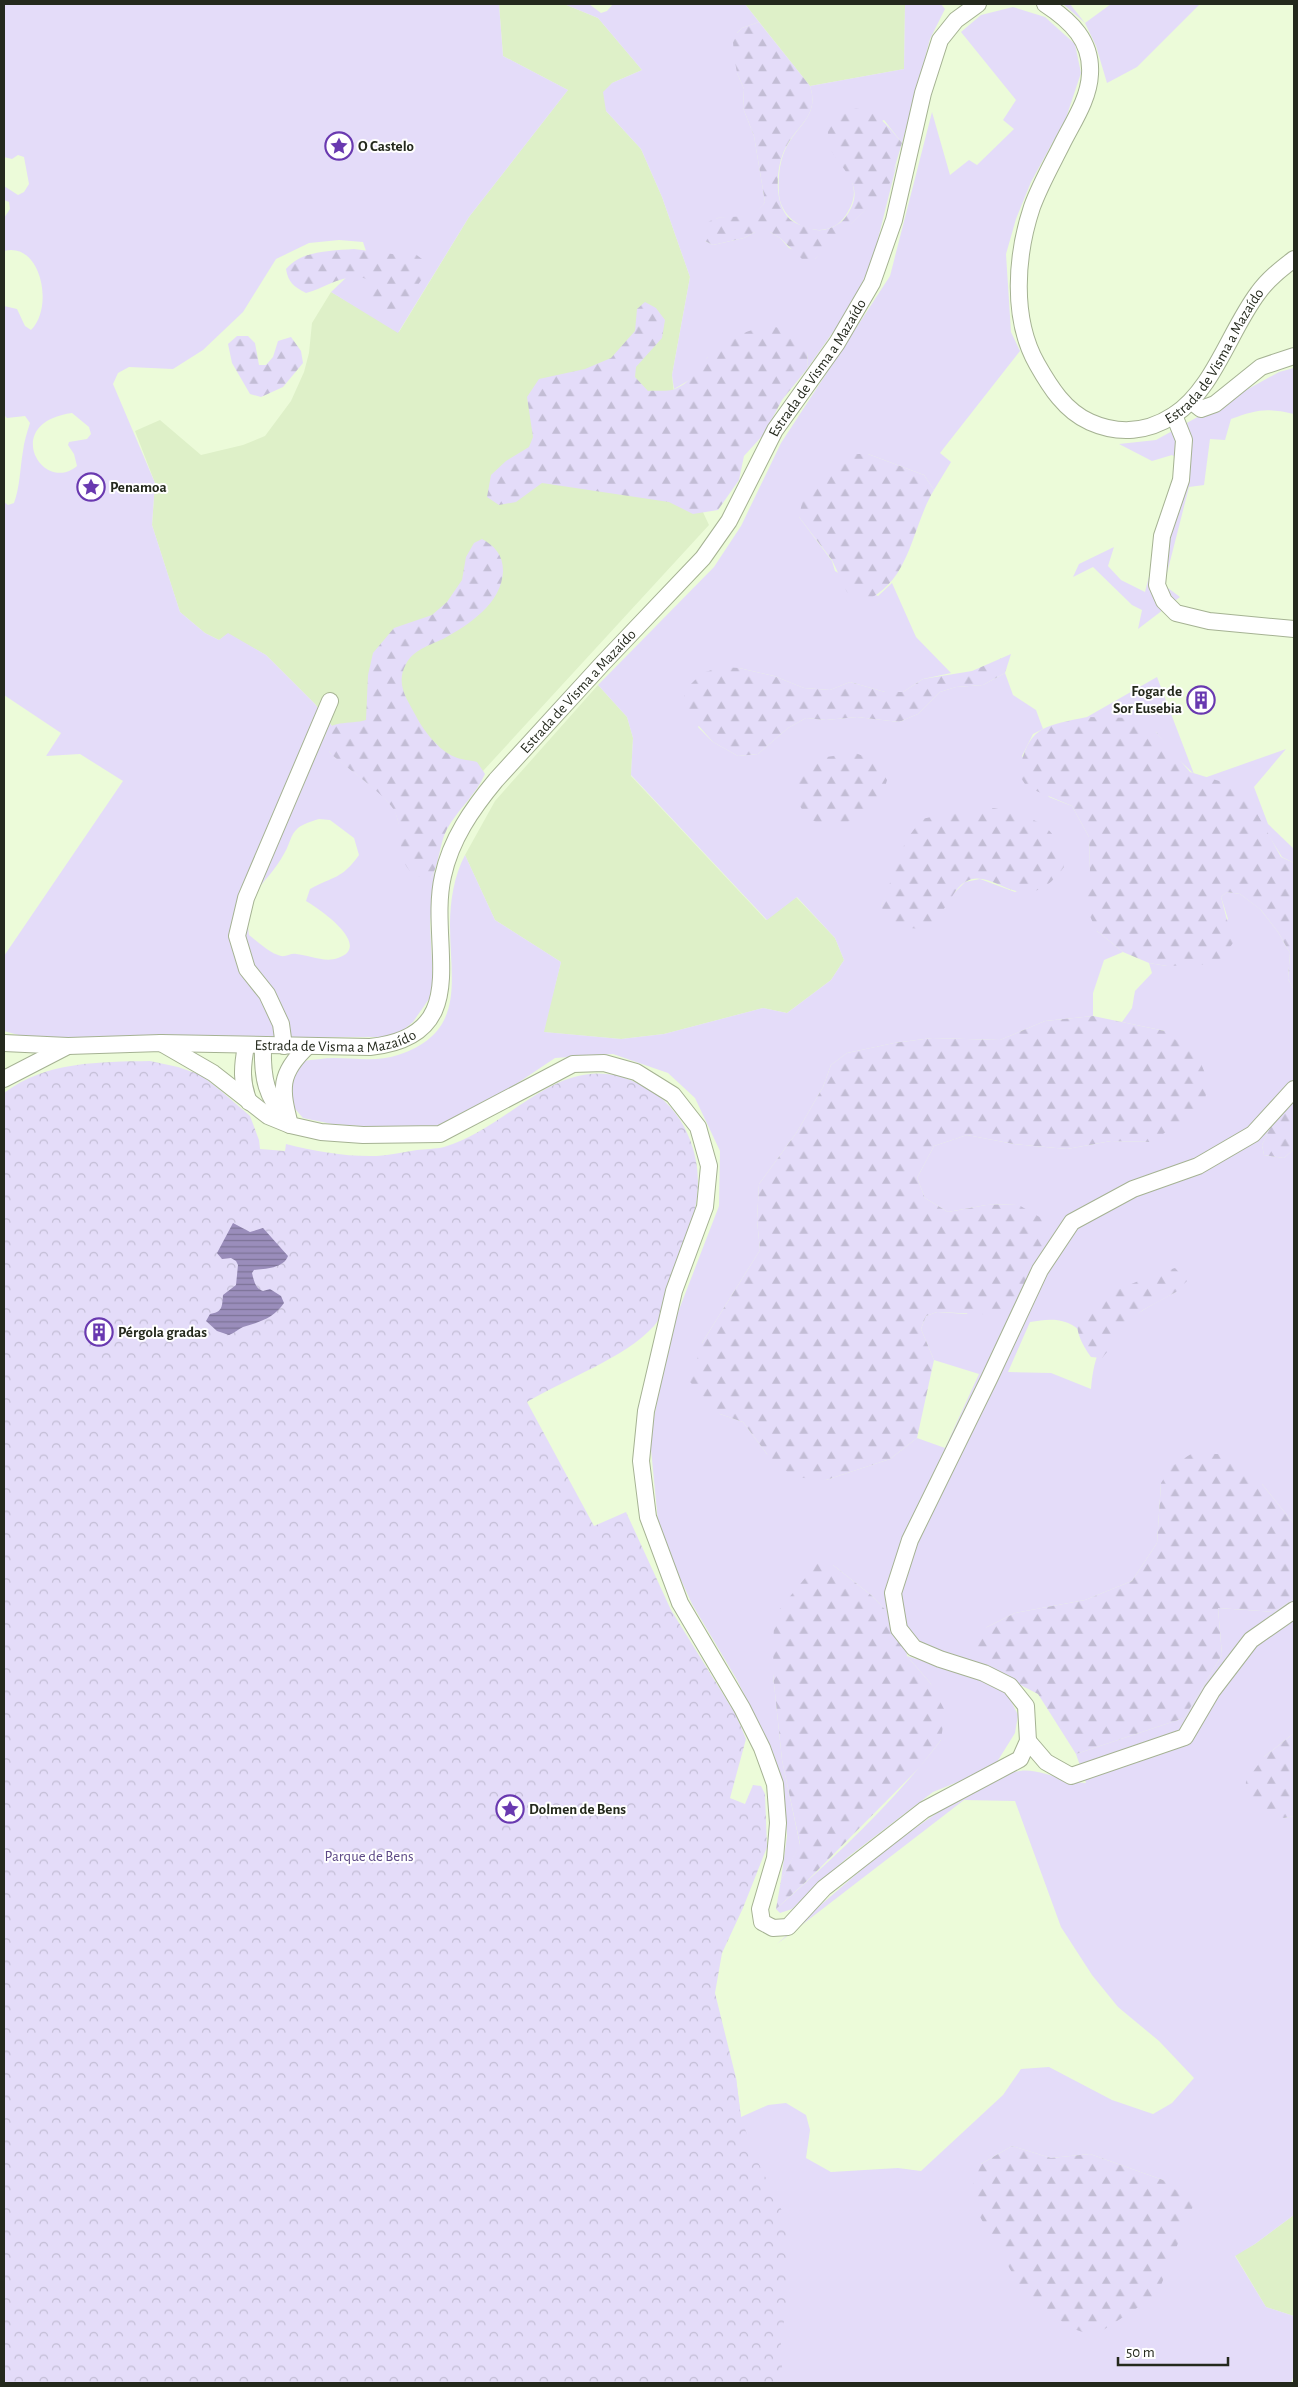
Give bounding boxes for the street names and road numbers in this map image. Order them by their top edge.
street label: Estrada de Visma a Mazaído [1162,286,1267,427]
street label: Estrada de Visma a Mazaído [766,297,869,439]
street label: Estrada de Visma a Mazaído [518,627,639,756]
street label: Estrada de Visma a Mazaído [254,1027,419,1055]

